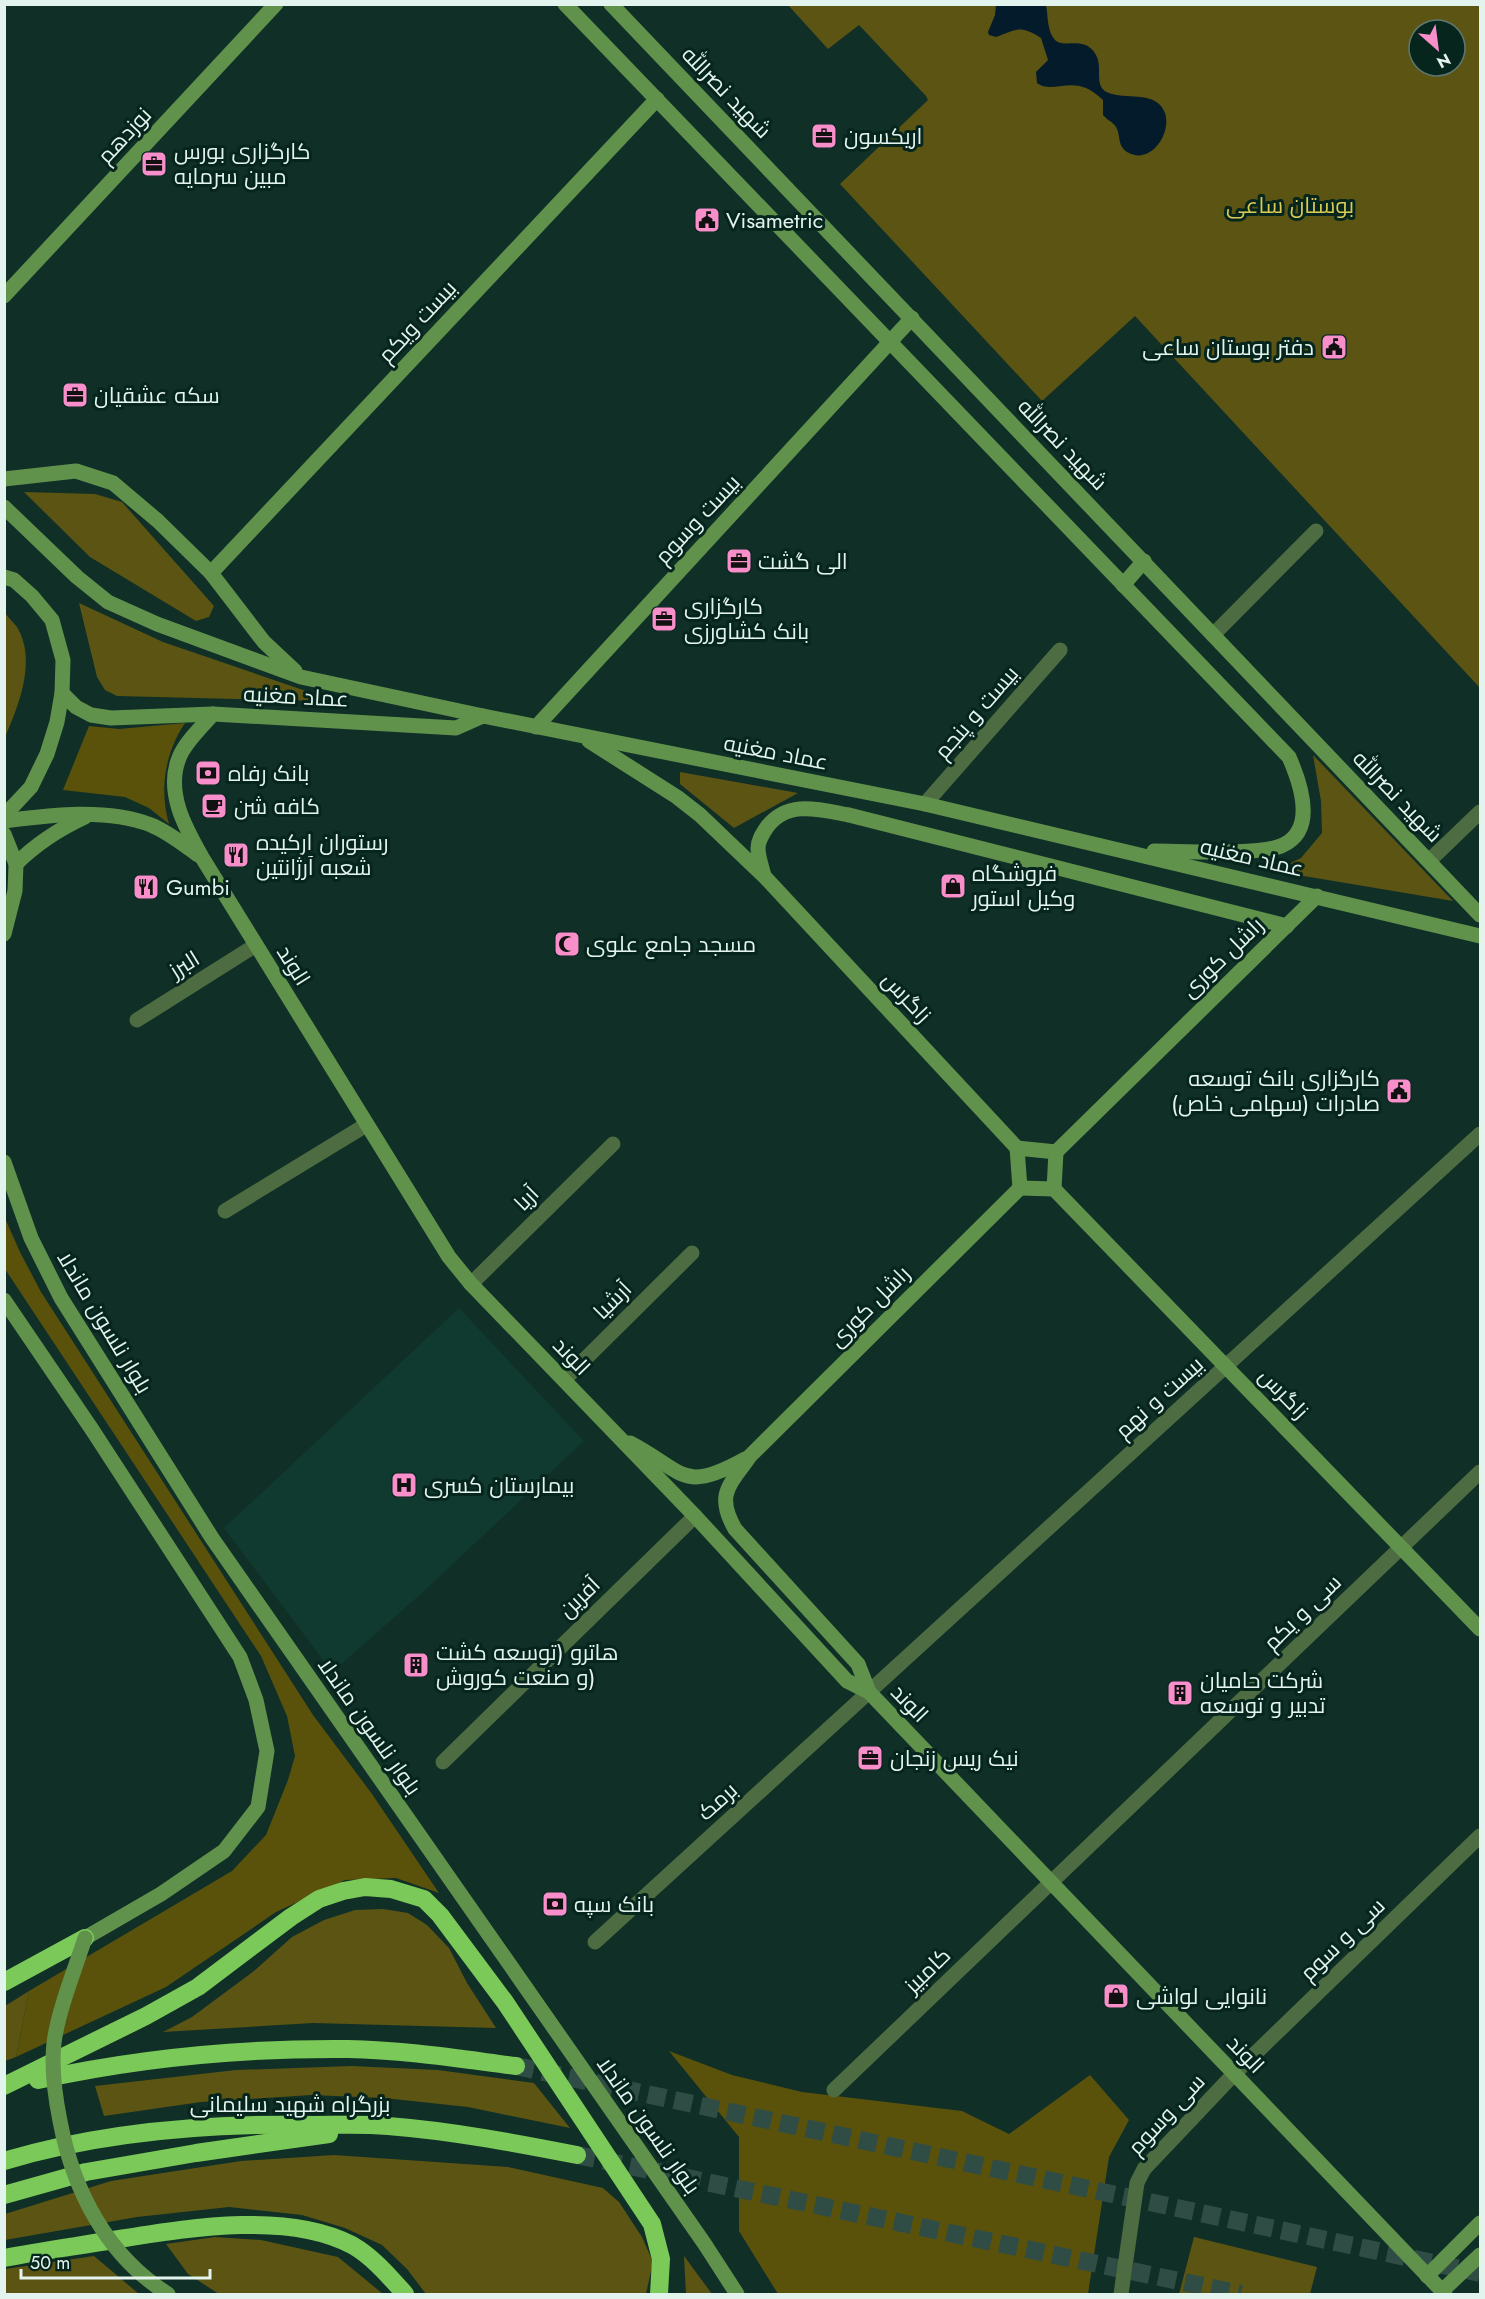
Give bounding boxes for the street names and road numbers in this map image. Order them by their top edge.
street label: شهید نصرالله [675,39,779,145]
street label: نوزدهم [89,100,159,170]
street label: بیست ویکم [370,273,464,369]
street label: شهید نصرالله [1011,391,1115,497]
street label: بیست وسوم [647,467,747,571]
street label: بیست و پنجم [926,658,1026,766]
street label: عماد مغنیه [243,677,349,715]
street label: عماد مغنیه [721,726,831,778]
street label: شهید نصرالله [1346,743,1450,849]
street label: عماد مغنیه [1197,830,1307,884]
street label: راشل کوری [1174,909,1270,1005]
street label: الوند [269,939,319,991]
street label: البرز [161,942,206,987]
street label: زاگرس [875,964,939,1030]
street label: آریا [506,1178,546,1218]
street label: بلوار نلسون ماندلا [50,1245,160,1399]
street label: راشل کوری [821,1258,917,1354]
street label: آرشیا [586,1273,639,1326]
street label: الوند [546,1330,598,1382]
street label: بیست و نهم [1108,1349,1210,1445]
street label: زاگرس [1252,1360,1316,1426]
street label: سی و یکم [1256,1567,1348,1657]
street label: آفرین [551,1569,607,1625]
street label: بلوار نلسون ماندلا [311,1651,429,1801]
street label: الوند [884,1677,936,1729]
street label: برمک [690,1774,744,1828]
street label: سی و سوم [1292,1890,1392,1988]
street label: کامبیز [895,1940,958,2002]
street label: الوند [1220,2028,1272,2080]
street label: بلوار نلسون ماندلا [590,2050,708,2200]
street label: سی وسوم [1120,2066,1212,2162]
street label: بزرگراه شهید سلیمانی [190,2088,390,2120]

